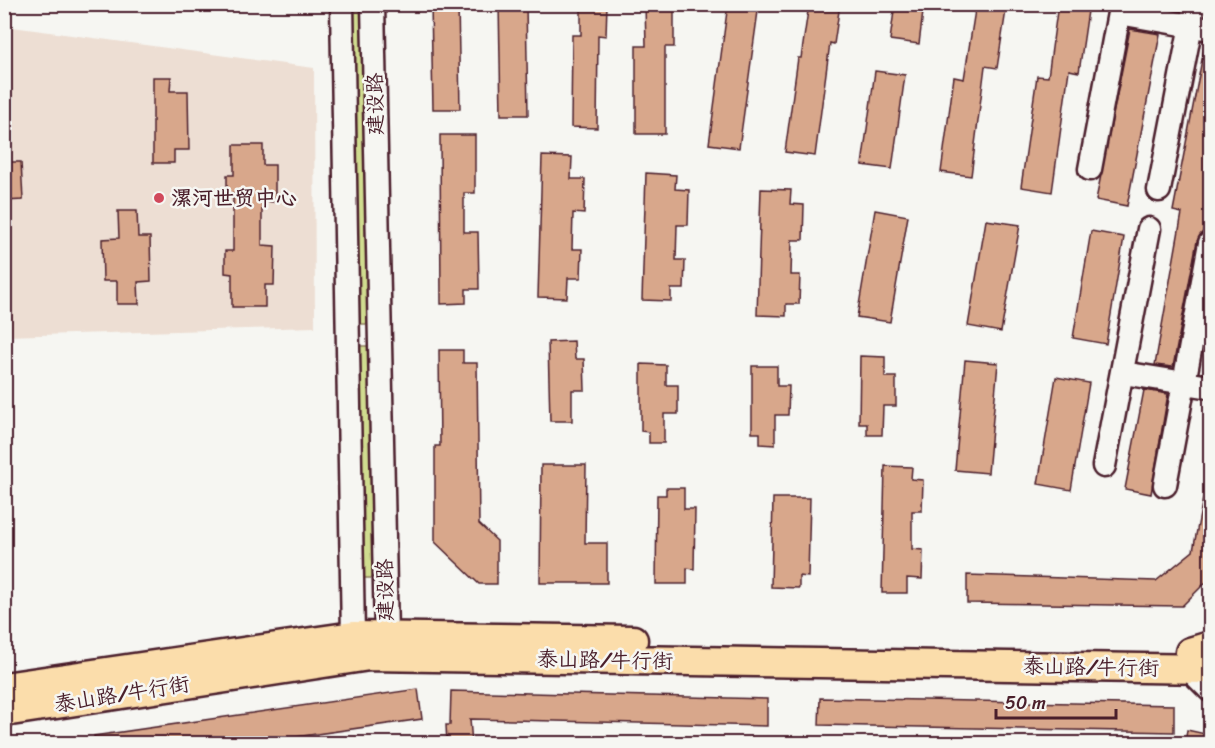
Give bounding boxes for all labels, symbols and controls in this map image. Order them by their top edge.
street label: 建设路 [355,72,395,136]
place label: 漯河世贸中心 [171,179,297,217]
marker: 漯河世贸中心 [152,191,166,205]
street label: 建设路 [365,558,405,622]
street label: 泰山路/牛行街 [536,640,674,680]
street label: 泰山路/牛行街 [1022,647,1160,687]
street label: 泰山路/牛行街 [52,665,192,723]
scale bar [996,682,1116,720]
text: 50 m [1005,687,1046,719]

